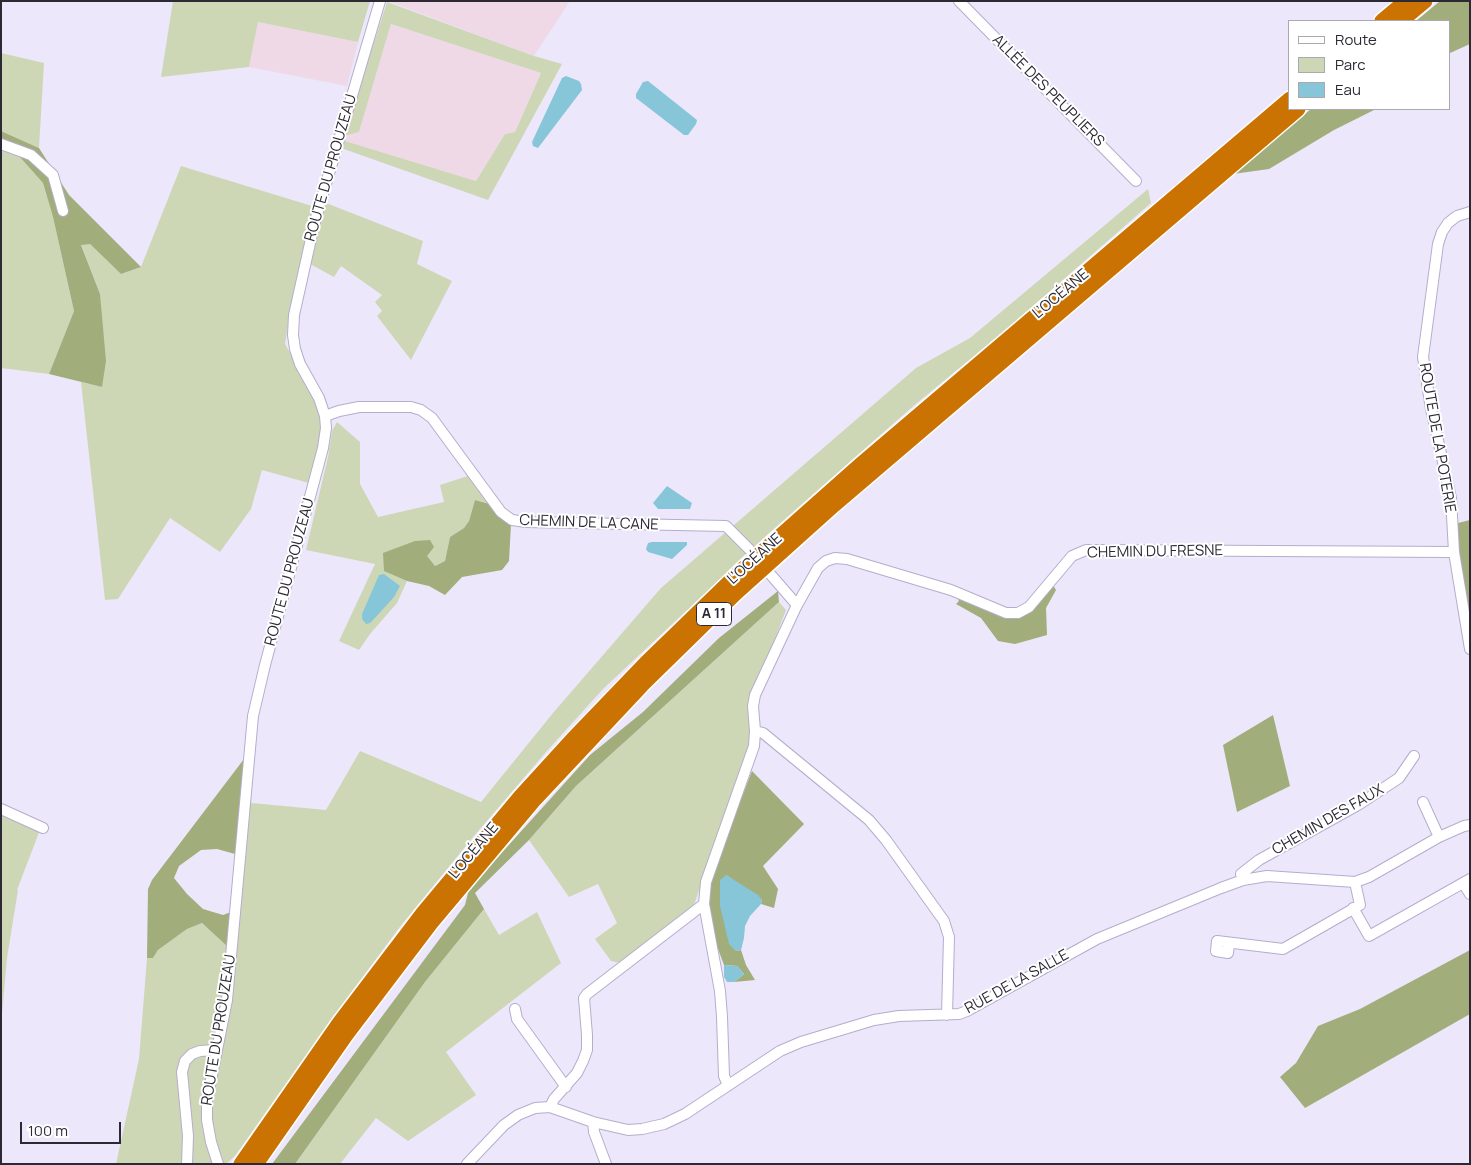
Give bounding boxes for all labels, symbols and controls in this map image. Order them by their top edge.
legend [1288,20,1451,110]
text: Route [1335,29,1377,50]
street label: ALLÉE DES PEUPLIERS [988,31,1108,151]
text: Parc [1335,54,1366,75]
text: Eau [1335,79,1361,100]
street label: ROUTE DU PROUZEAU [301,92,361,244]
street label: L’OCÉANE [1029,265,1093,323]
street label: ROUTE DE LA POTERIE [1415,362,1459,514]
street label: ROUTE DU PROUZEAU [262,496,318,648]
street label: CHEMIN DE LA CANE [519,512,659,534]
street label: L’OCÉANE [724,530,786,588]
street label: CHEMIN DU FRESNE [1087,542,1223,562]
road number: A 11 [696,602,732,626]
street label: CHEMIN DES FAUX [1269,781,1387,859]
street label: L’OCÉANE [445,819,503,883]
street label: RUE DE LA SALLE [962,946,1072,1018]
street label: ROUTE DU PROUZEAU [198,953,240,1107]
scale bar [22,1112,124,1144]
text: 100 m [28,1120,68,1141]

